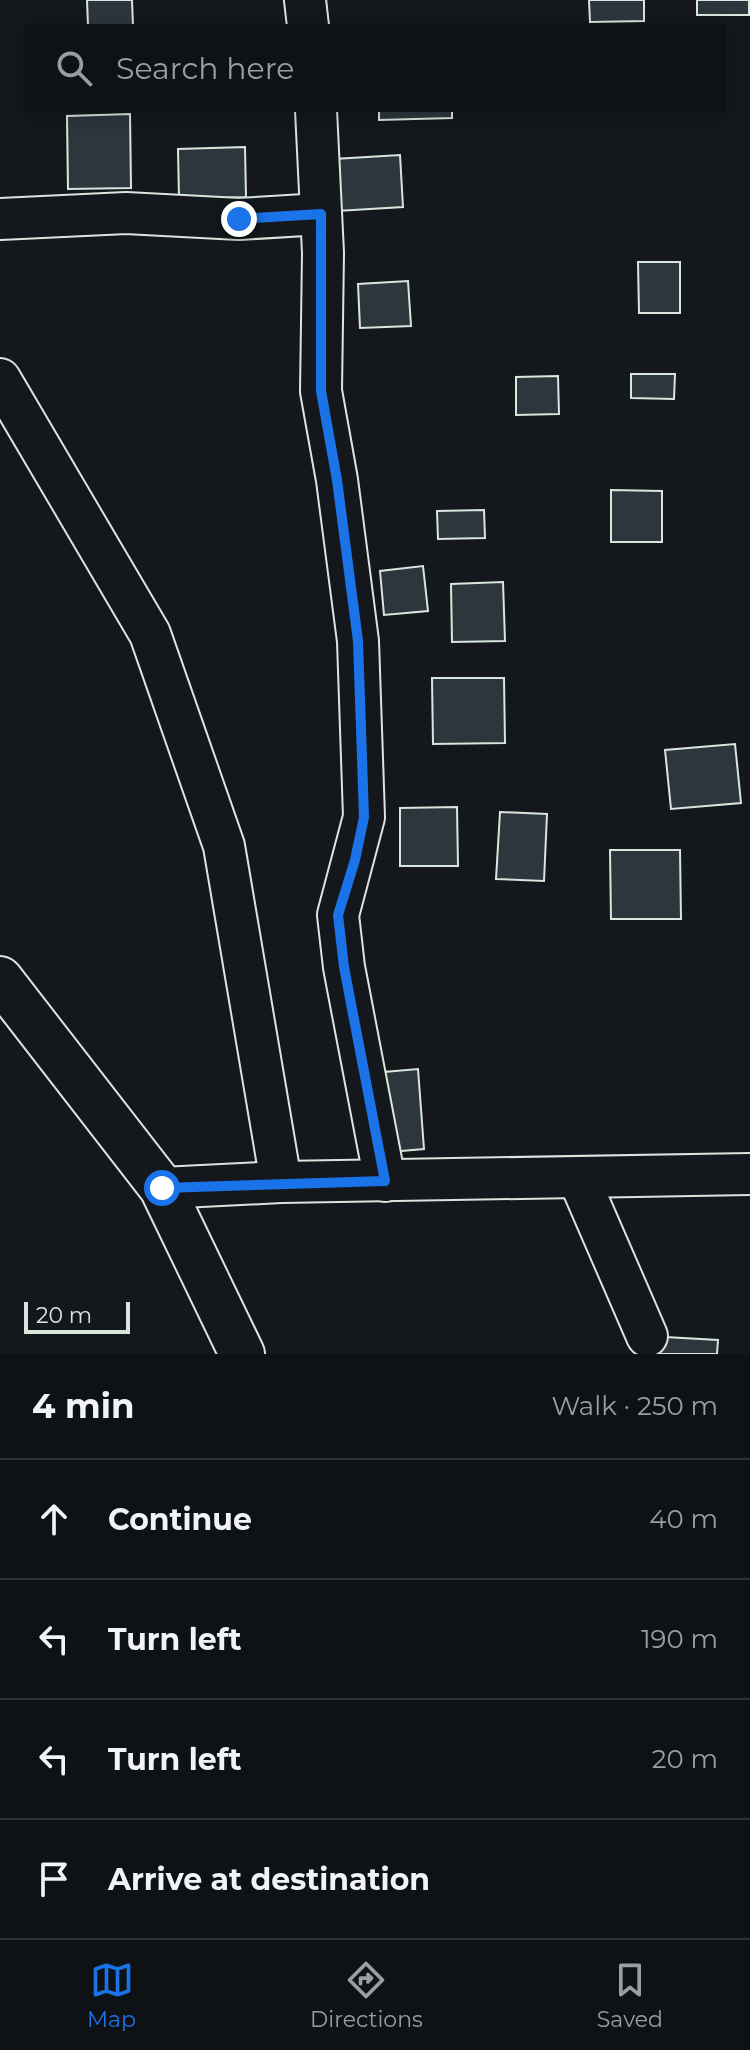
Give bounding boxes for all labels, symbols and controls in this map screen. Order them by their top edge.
search box [24,24,726,112]
icon: search [52,46,96,90]
text: Search here [116,50,294,87]
route end [221,201,257,237]
route start [144,1170,180,1206]
scale bar [24,1298,130,1334]
text: 20 m [36,1302,92,1329]
text: 4 min [32,1385,134,1427]
text: Walk · 250 m [551,1390,718,1422]
icon: ahead [32,1497,76,1541]
text: Continue [108,1501,252,1538]
text: 40 m [649,1503,718,1535]
icon: left [32,1617,76,1661]
text: Turn left [108,1621,241,1658]
text: 190 m [641,1623,718,1655]
icon: left [32,1737,76,1781]
text: Turn left [108,1741,241,1778]
text: 20 m [652,1743,718,1775]
icon: arrive [32,1857,76,1901]
text: Arrive at destination [108,1861,430,1898]
tab: Map [87,1958,136,2033]
tab: Directions [310,1958,423,2033]
tab: Saved [597,1958,663,2033]

